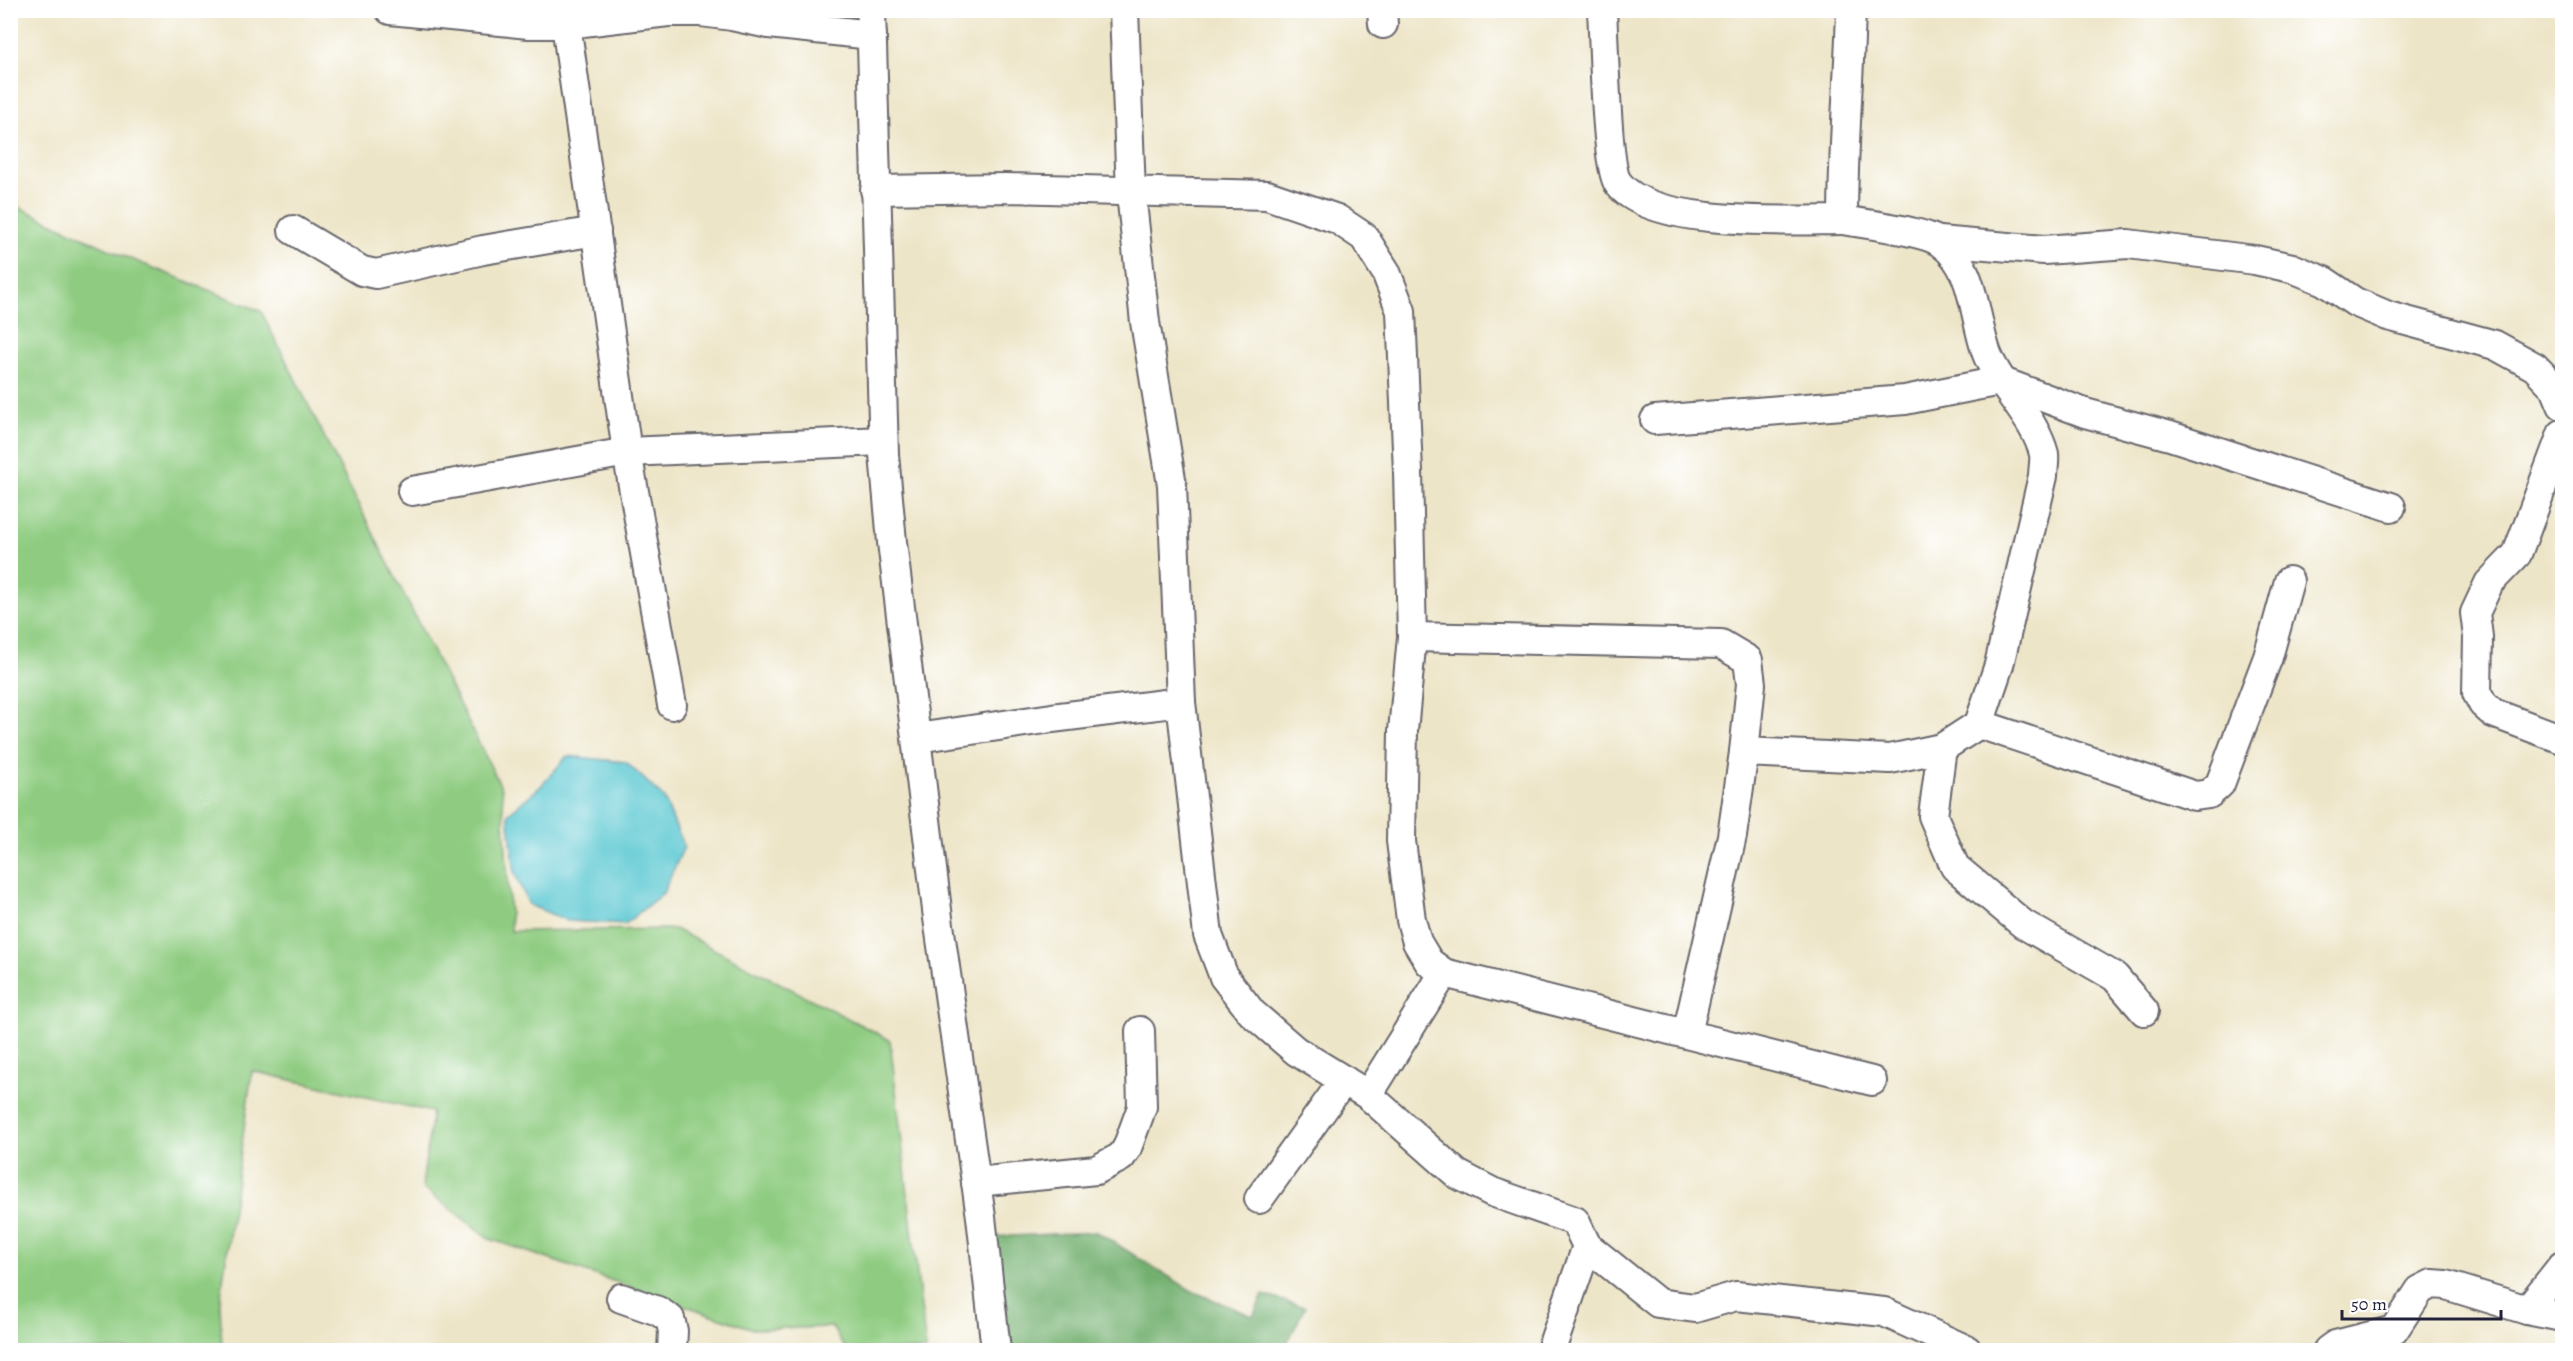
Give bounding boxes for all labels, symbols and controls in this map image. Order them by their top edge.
scale bar [2342,1283,2501,1321]
text: 50 m [2351,1292,2387,1316]

